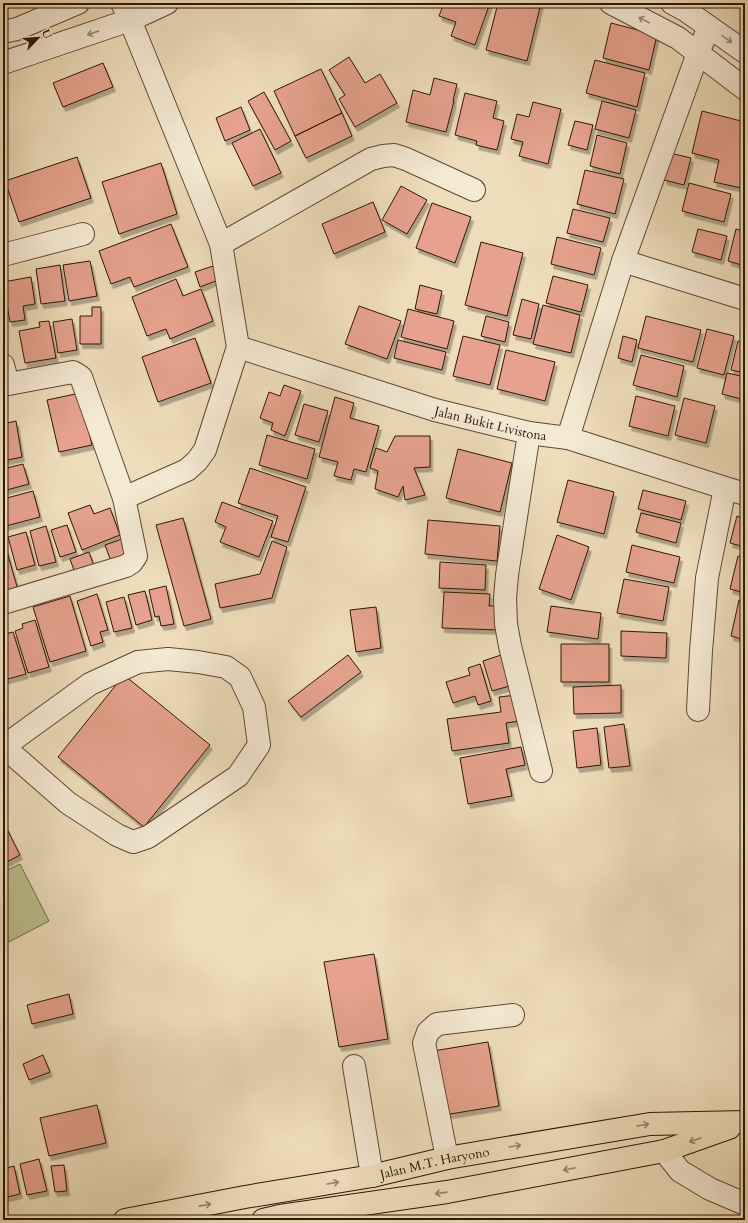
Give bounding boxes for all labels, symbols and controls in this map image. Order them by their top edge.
one-way arrow [639,16,651,24]
north arrow [18,18,58,58]
text: U [38,27,55,41]
one-way arrow [87,30,100,37]
one-way arrow [721,35,732,43]
street label: Jalan Bukit Livistona [431,402,548,445]
one-way arrow [636,1121,649,1129]
one-way arrow [689,1137,702,1144]
one-way arrow [508,1142,521,1150]
street label: Jalan M.T. Haryono [376,1143,491,1184]
one-way arrow [563,1165,576,1173]
one-way arrow [326,1178,339,1186]
one-way arrow [435,1189,448,1197]
one-way arrow [198,1201,211,1209]

